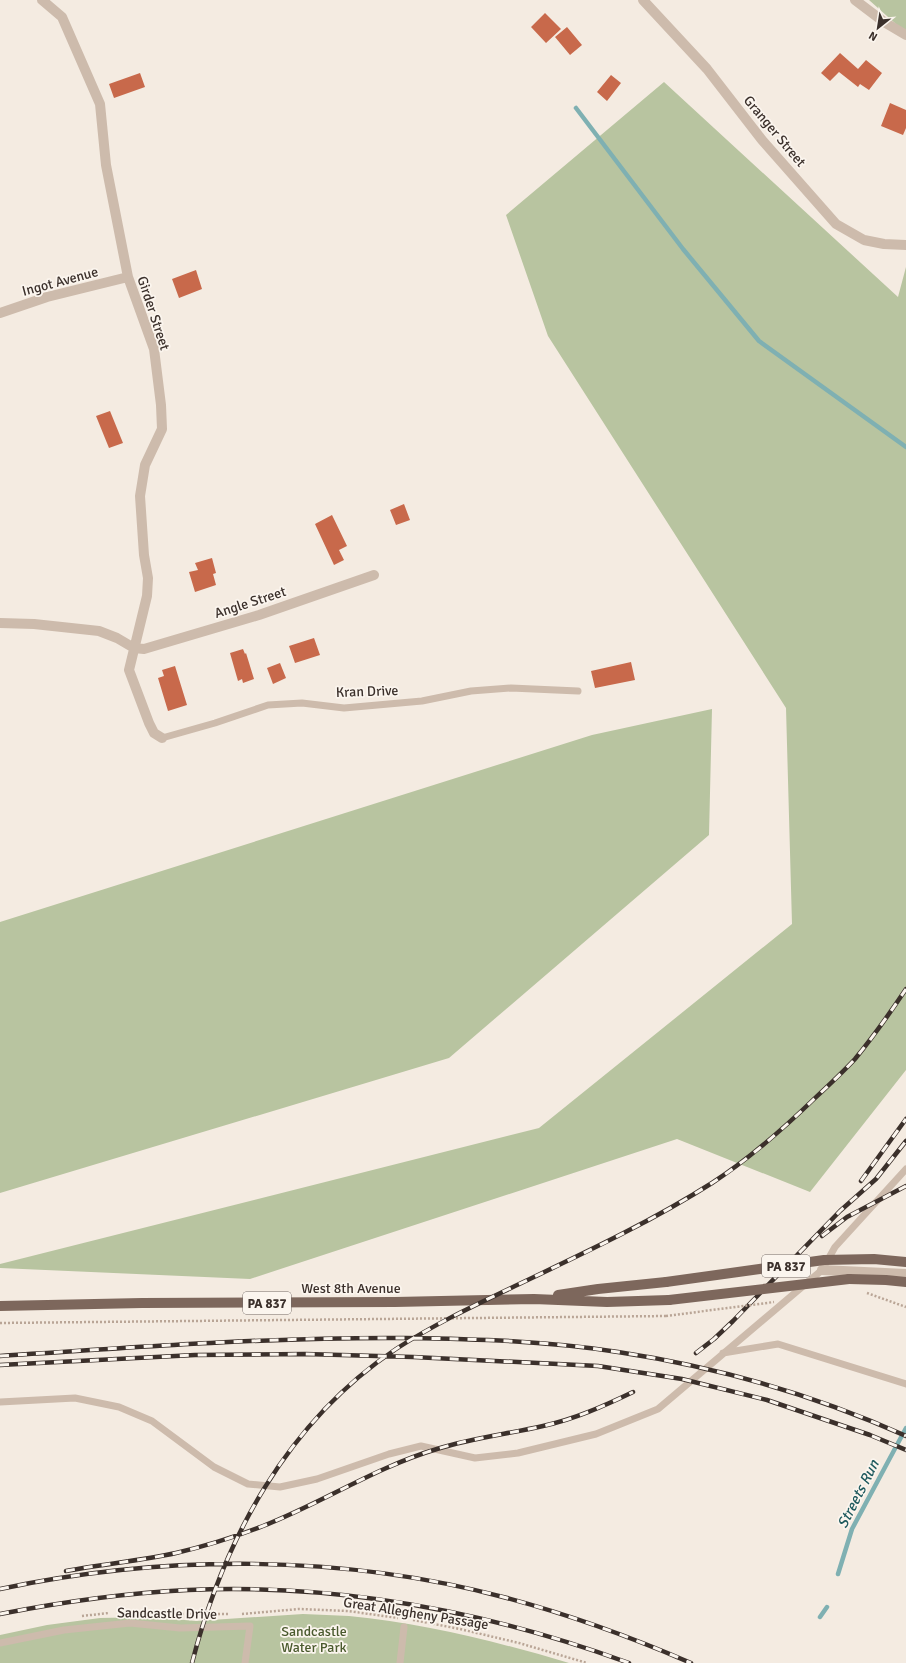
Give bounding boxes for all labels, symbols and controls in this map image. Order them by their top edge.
north arrow [858,8,898,48]
text: N [867,29,880,44]
street label: Granger Street [740,92,809,171]
street label: Ingot Avenue [20,263,100,300]
street label: Girder Street [134,274,174,352]
street label: Angle Street [212,583,288,622]
street label: Kran Drive [335,682,399,701]
road number: PA 837 [762,1255,810,1277]
street label: West 8th Avenue [301,1280,401,1297]
road number: PA 837 [243,1292,291,1314]
water label: Streets Run [833,1456,883,1531]
street label: Great Allegheny Passage [342,1594,490,1633]
street label: Sandcastle Drive [117,1604,217,1623]
park label: Sandcastle Water Park [281,1623,347,1656]

